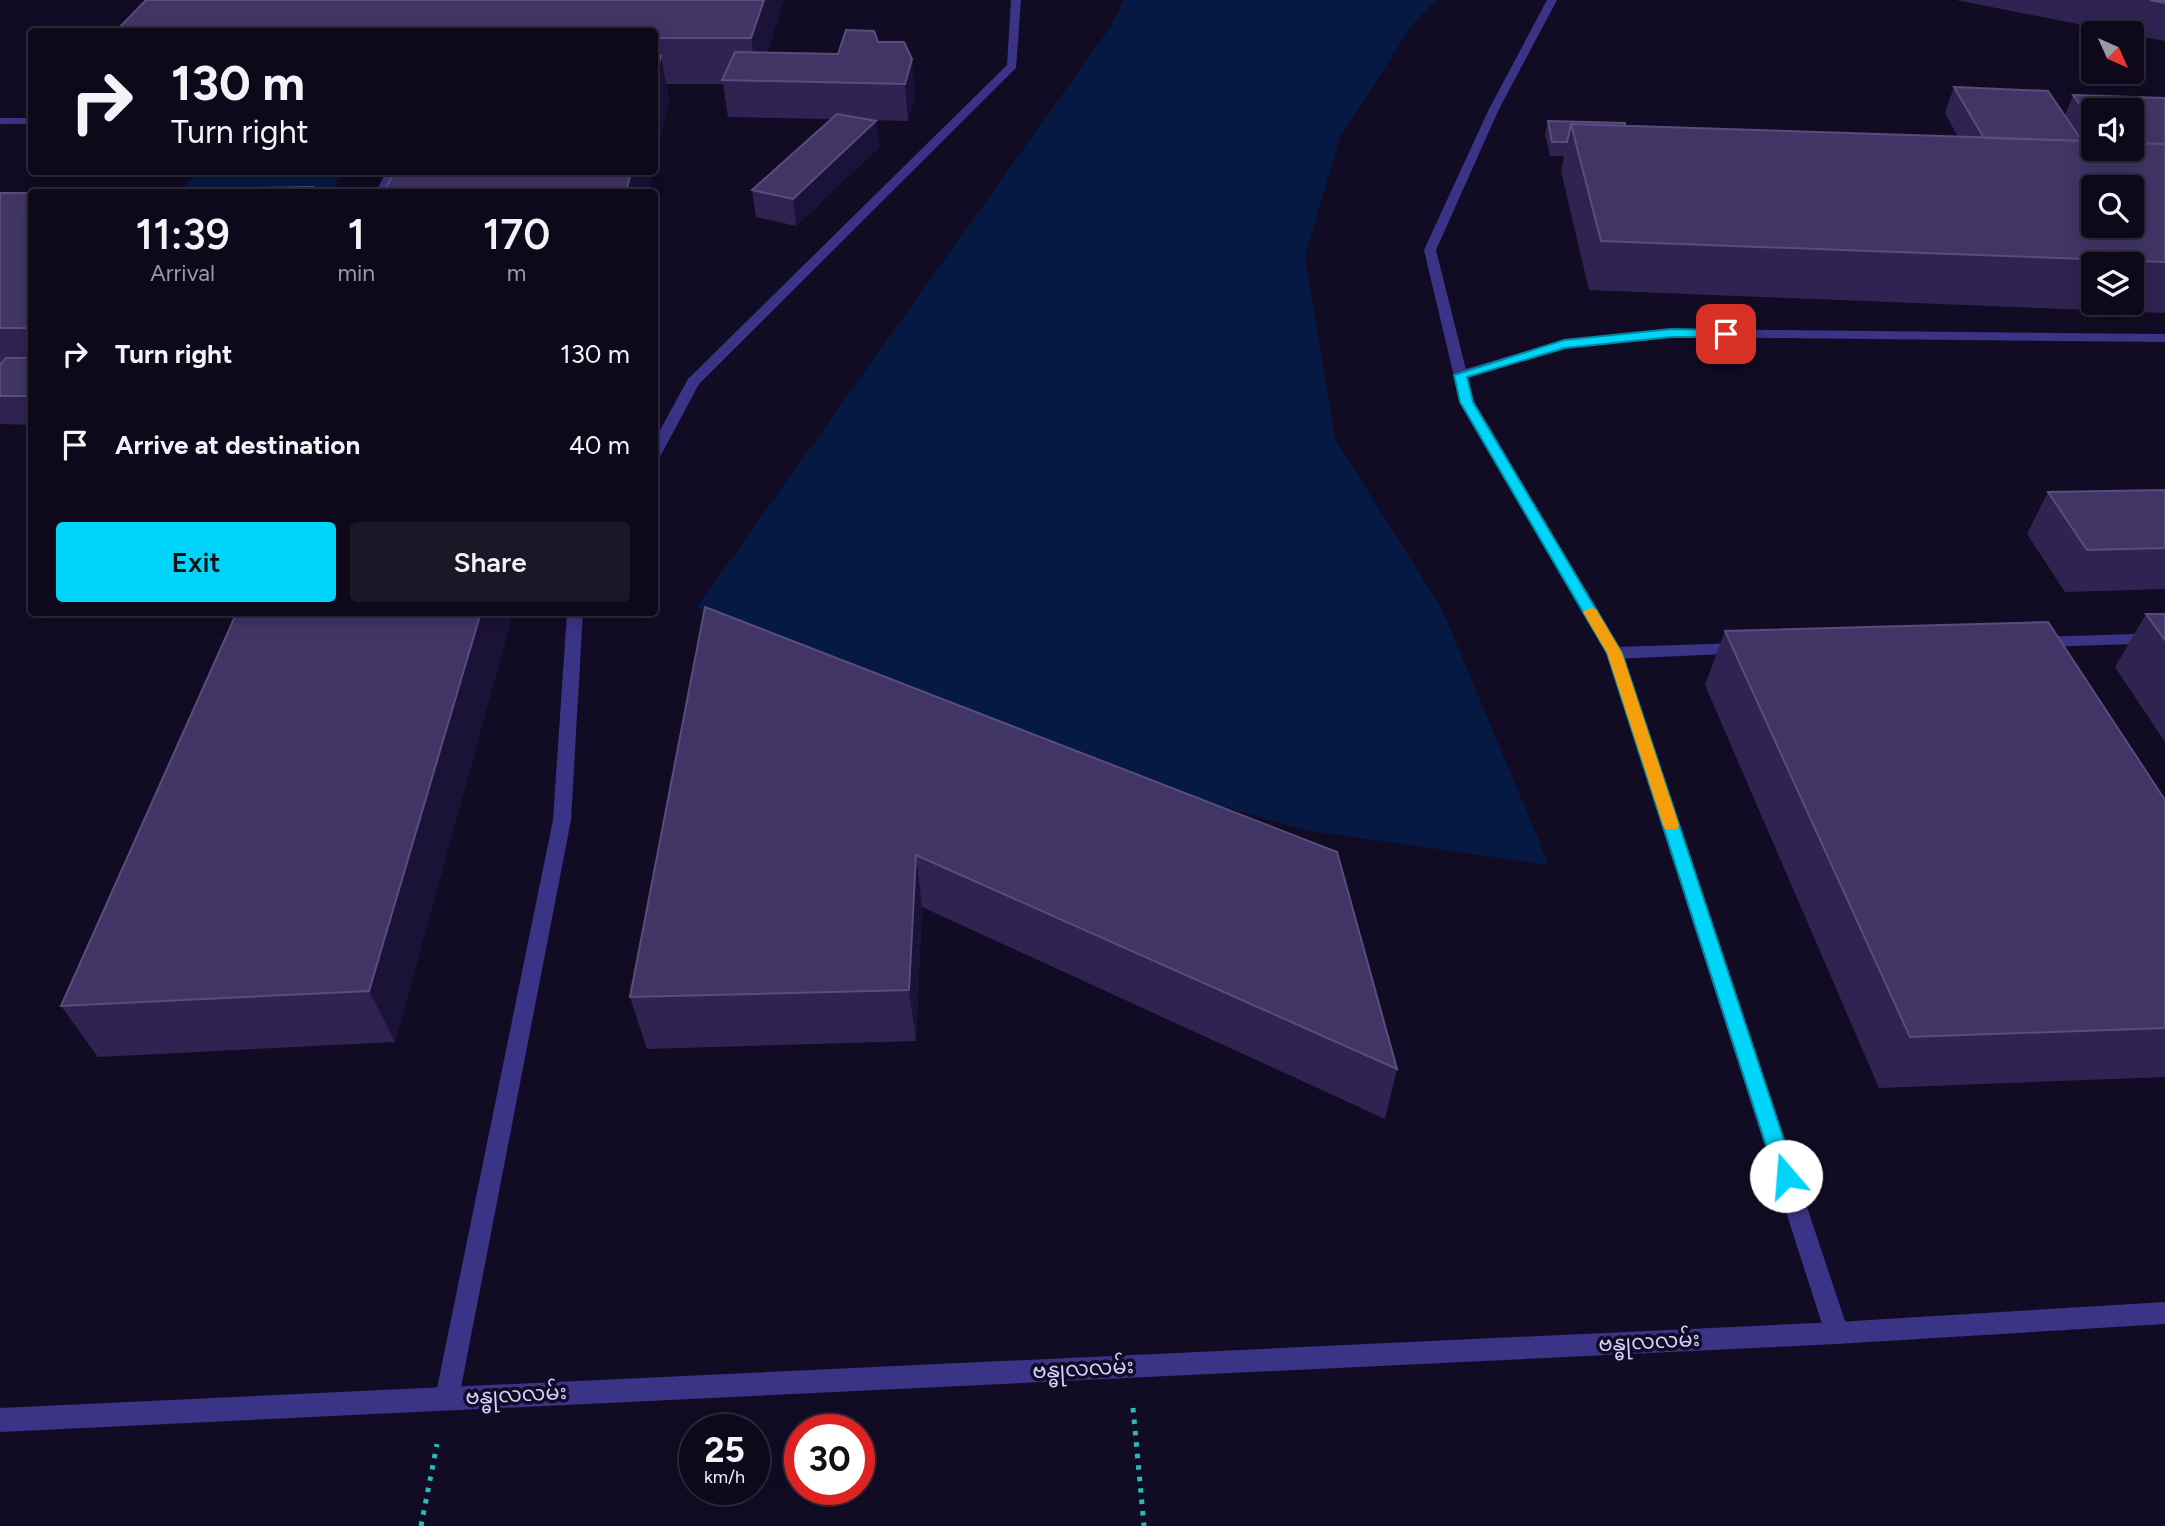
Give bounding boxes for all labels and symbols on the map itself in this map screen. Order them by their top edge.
north arrow [2081,21,2144,84]
pin [1696,304,1756,364]
position arrow [1749,1139,1823,1213]
street label: ဗန္ဓုလလမ်း [1597,1323,1701,1362]
street label: ဗန္ဓုလလမ်း [1031,1350,1135,1389]
street label: ဗန္ဓုလလမ်း [464,1376,568,1415]
speed limit sign: 30 [784,1414,875,1505]

